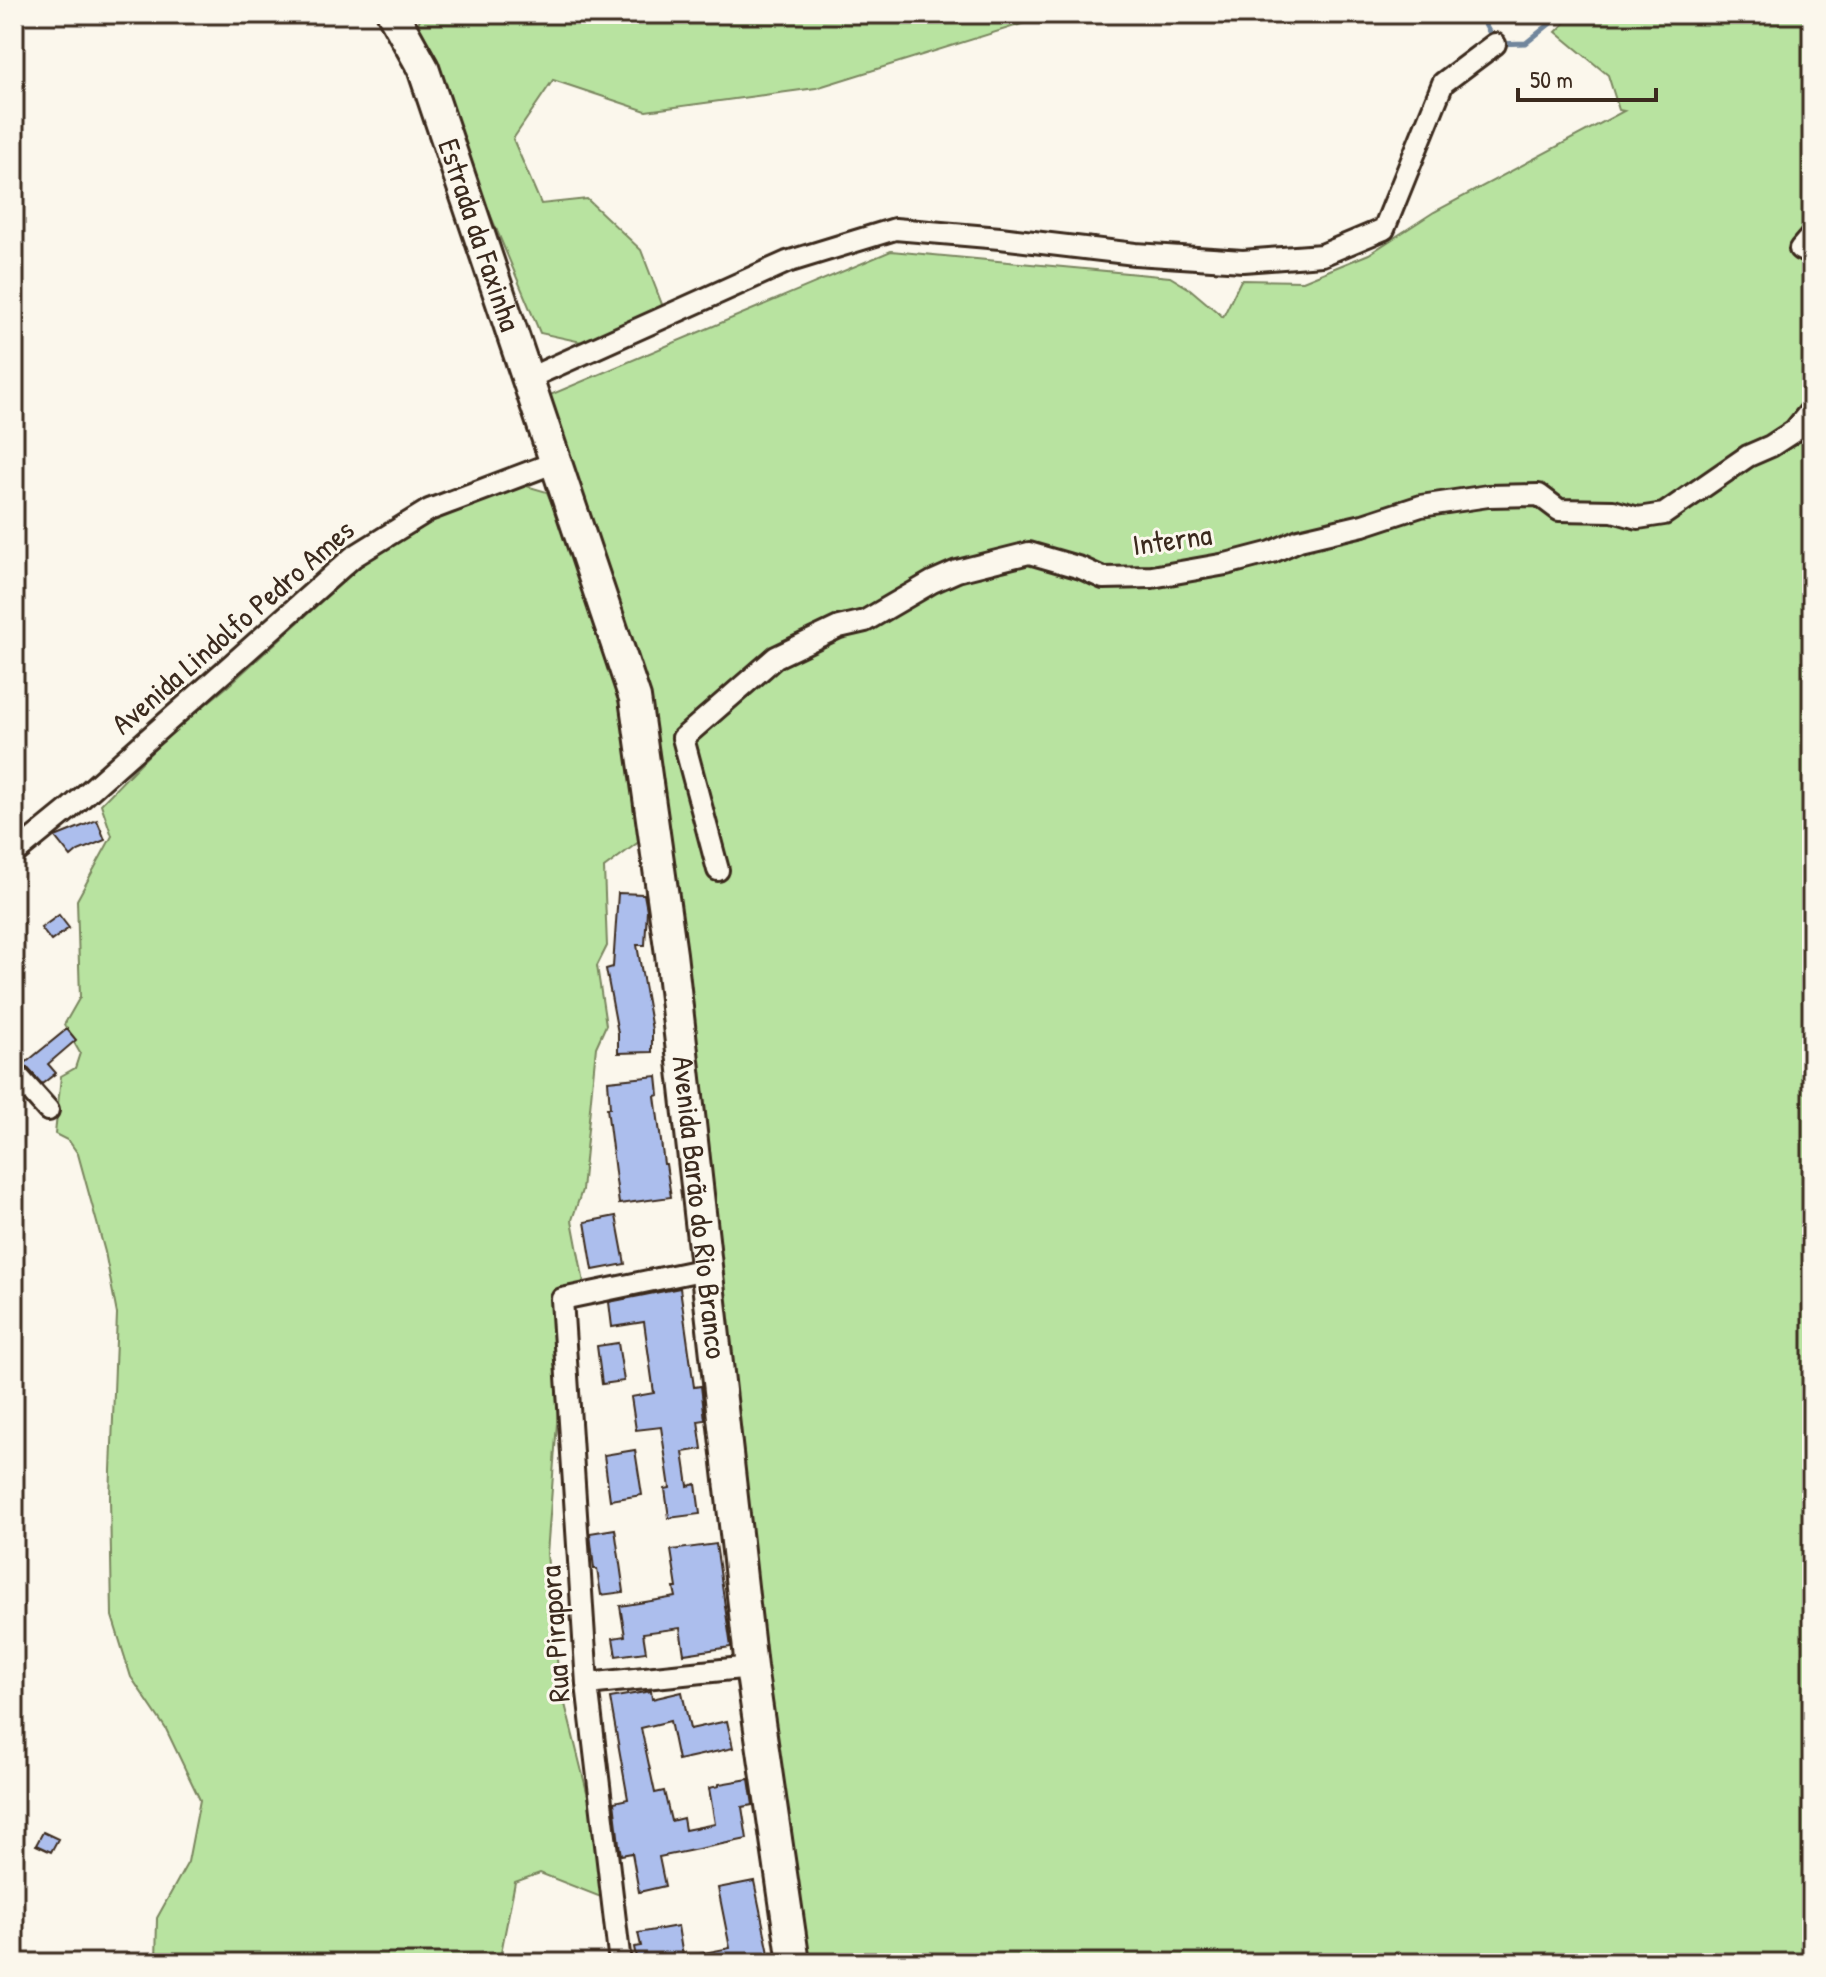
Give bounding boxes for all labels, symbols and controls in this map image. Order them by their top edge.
scale bar [1518,52,1656,102]
text: 50 m [1530,63,1573,95]
street label: Estrada da Faxinha [429,133,531,336]
street label: Avenida Lindolfo Pedro Ames [102,510,362,743]
street label: Interna [1130,514,1214,564]
street label: Avenida Barão do Rio Branco [664,1054,737,1361]
street label: Rua Pirapora [529,1564,579,1704]

